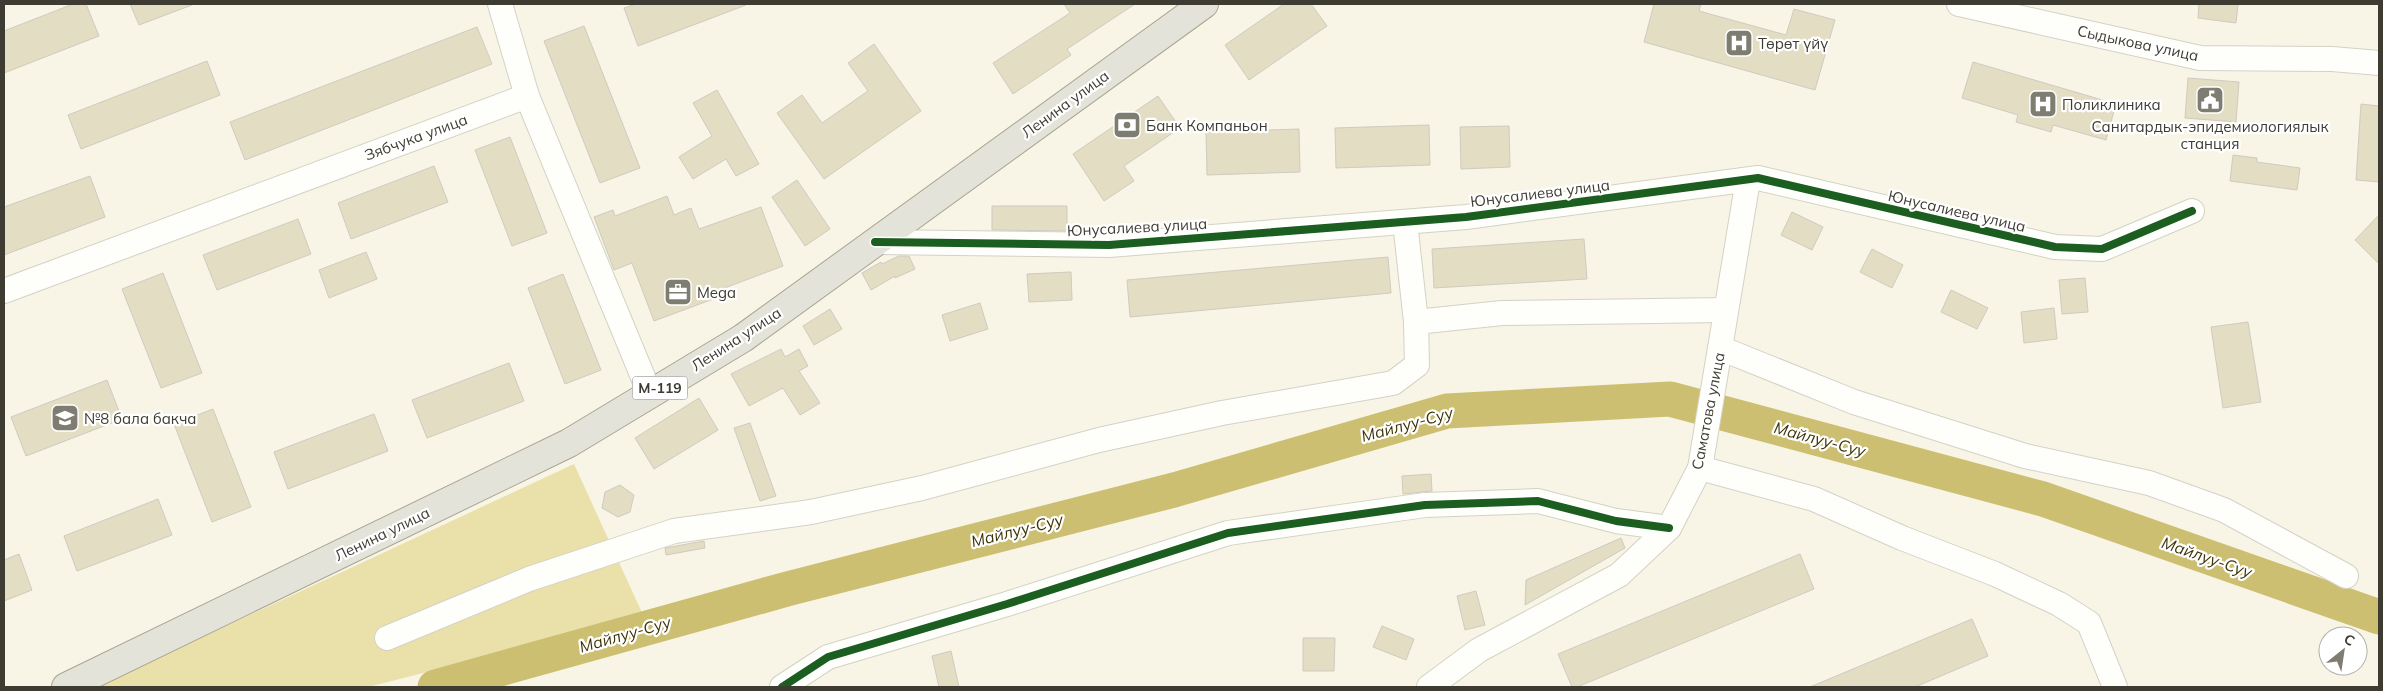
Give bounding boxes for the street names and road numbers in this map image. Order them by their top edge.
street label: Сыдыкова улица [2076,21,2200,65]
street label: Ленина улица [1018,66,1112,142]
street label: Зябчука улица [362,110,470,164]
street label: Юнусалиева улица [1469,175,1611,211]
street label: Юнусалиева улица [1886,186,2028,236]
street label: Юнусалиева улица [1066,214,1208,240]
street label: Ленина улица [687,303,785,375]
street label: Саматова улица [1687,351,1729,471]
road number: М-119 [632,376,688,399]
street label: Ленина улица [331,503,433,565]

